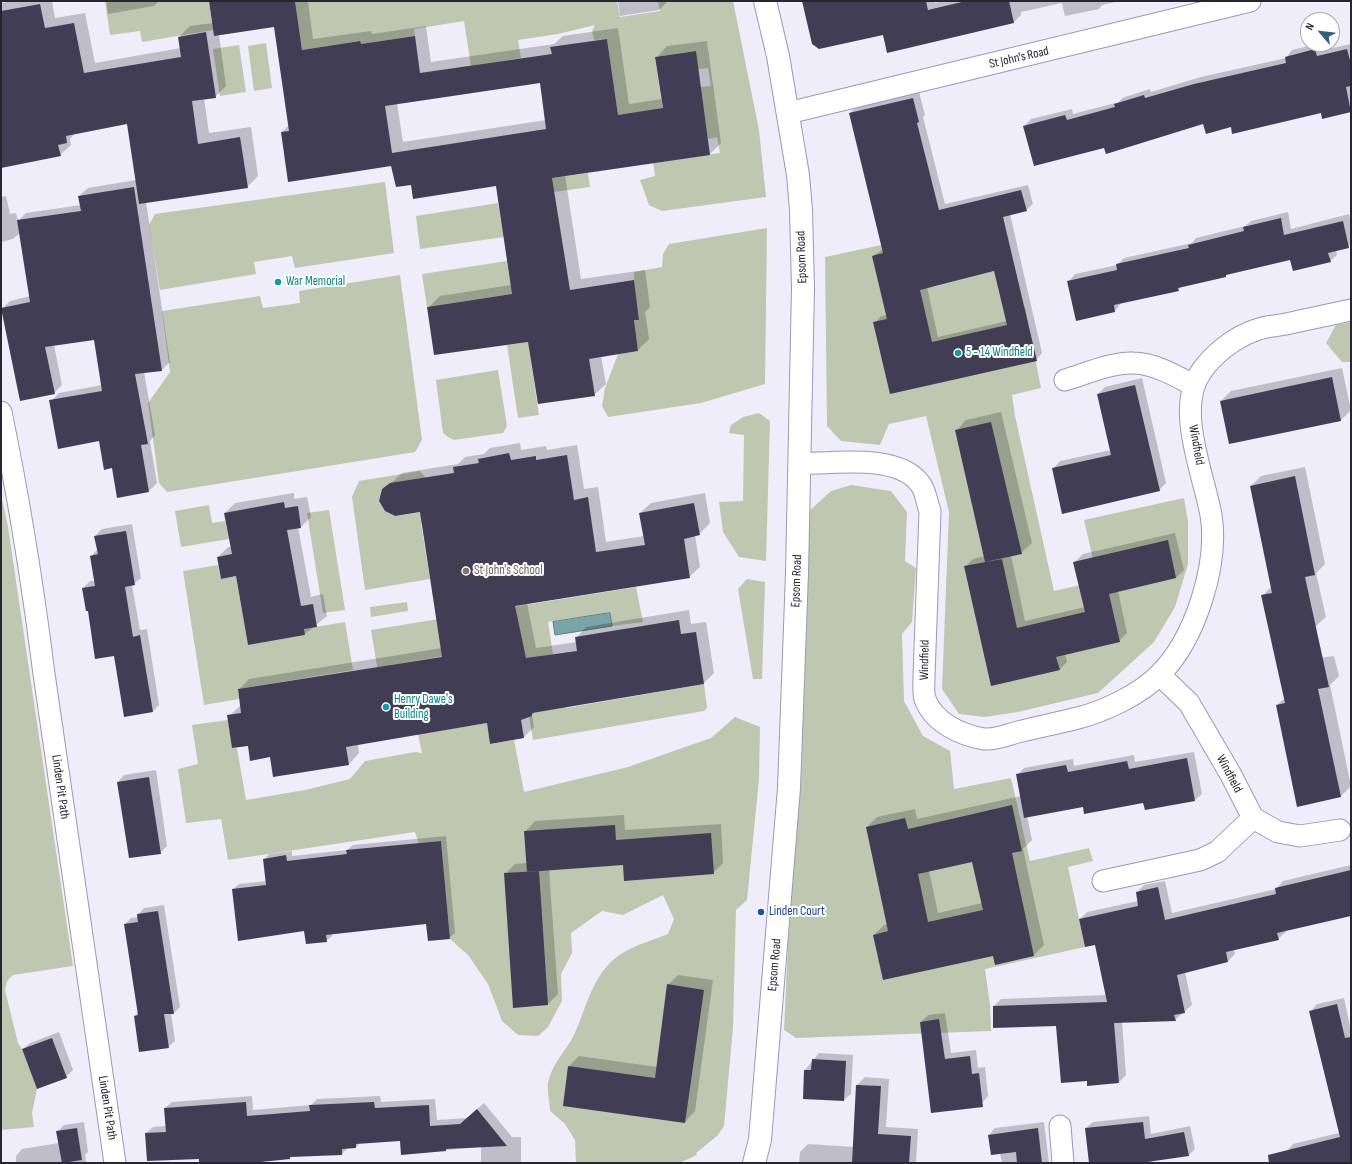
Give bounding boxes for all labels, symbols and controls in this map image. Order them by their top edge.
north arrow [1300,12,1340,52]
text: N [1303,21,1317,32]
street label: St John's Road [988,44,1050,72]
street label: Epsom Road [793,230,811,284]
place label: War Memorial [286,274,345,290]
marker: War Memorial [273,277,283,287]
place label: 5 - 14 Windfield [966,345,1033,361]
marker: 5 - 14 Windfield [953,348,963,358]
street label: Windfield [1185,424,1207,466]
street label: Epsom Road [788,554,806,608]
place label: St John's School [474,563,543,579]
marker: St John's School [461,566,471,576]
street label: Windfield [917,640,933,680]
place label: Henry Dawe's Building [394,692,453,723]
marker: Henry Dawe's Building [381,702,391,712]
street label: Windfield [1213,752,1245,796]
street label: Linden Pit Path [48,754,72,820]
place label: Linden Court [769,904,825,920]
marker: Linden Court [756,907,766,917]
street label: Epsom Road [765,938,785,992]
street label: Linden Pit Path [94,1075,120,1141]

